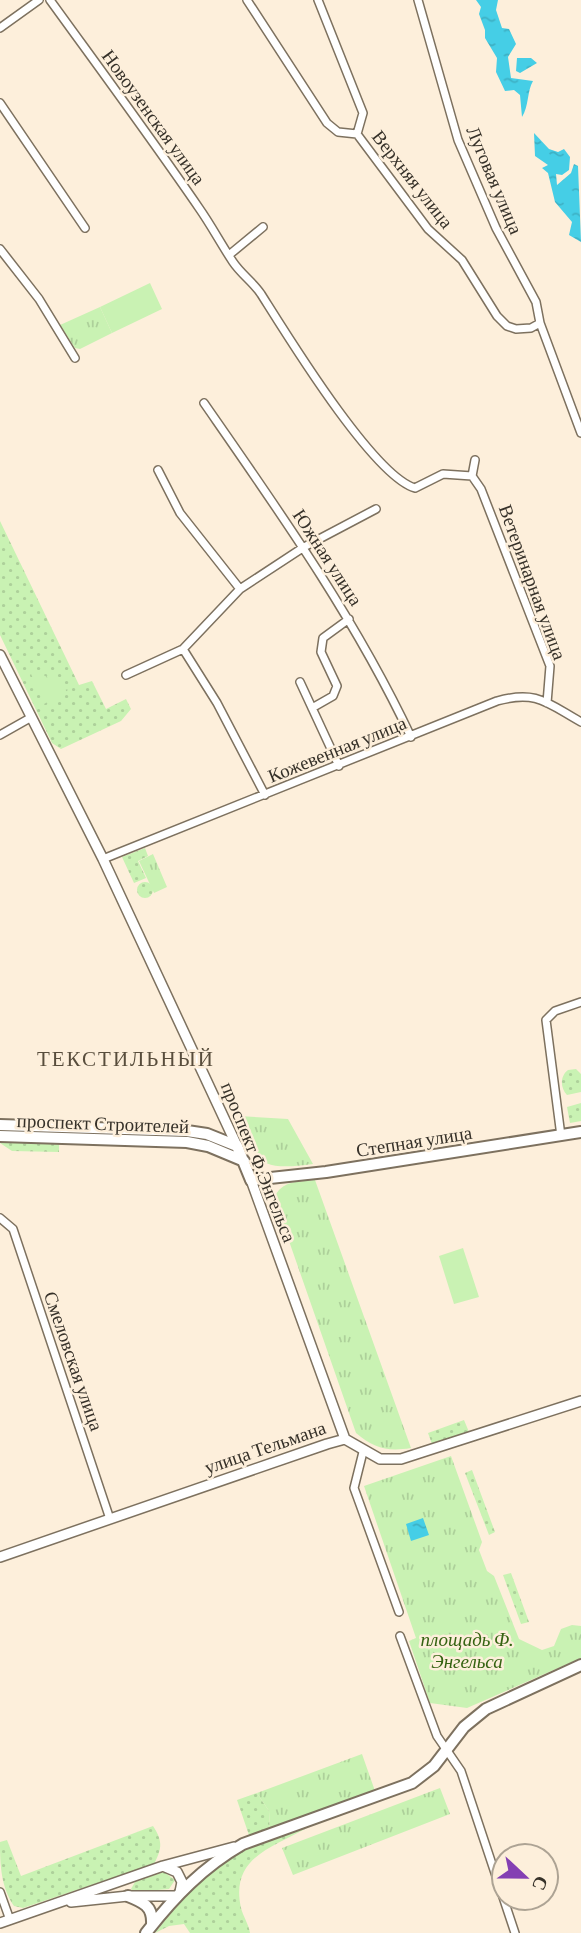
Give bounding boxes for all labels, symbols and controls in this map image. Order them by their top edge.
street label: Новоузенская улица [98,46,210,189]
street label: Луговая улица [462,123,527,238]
street label: Верхняя улица [368,126,458,233]
street label: Ветеринарная улица [495,502,571,663]
street label: Южная улица [289,505,367,610]
street label: Кожевенная улица [265,712,410,787]
district label: ТЕКСТИЛЬНЫЙ [37,1047,215,1071]
street label: проспект Ф.Энгельса [217,1079,300,1246]
street label: проспект Строителей [16,1110,190,1137]
street label: Степная улица [355,1122,474,1161]
street label: Смеловская улица [40,1289,107,1434]
street label: улица Тельмана [202,1417,329,1478]
park label: площадь Ф. Энгельса [420,1629,514,1672]
north arrow [490,1842,560,1912]
text: С [528,1873,553,1893]

